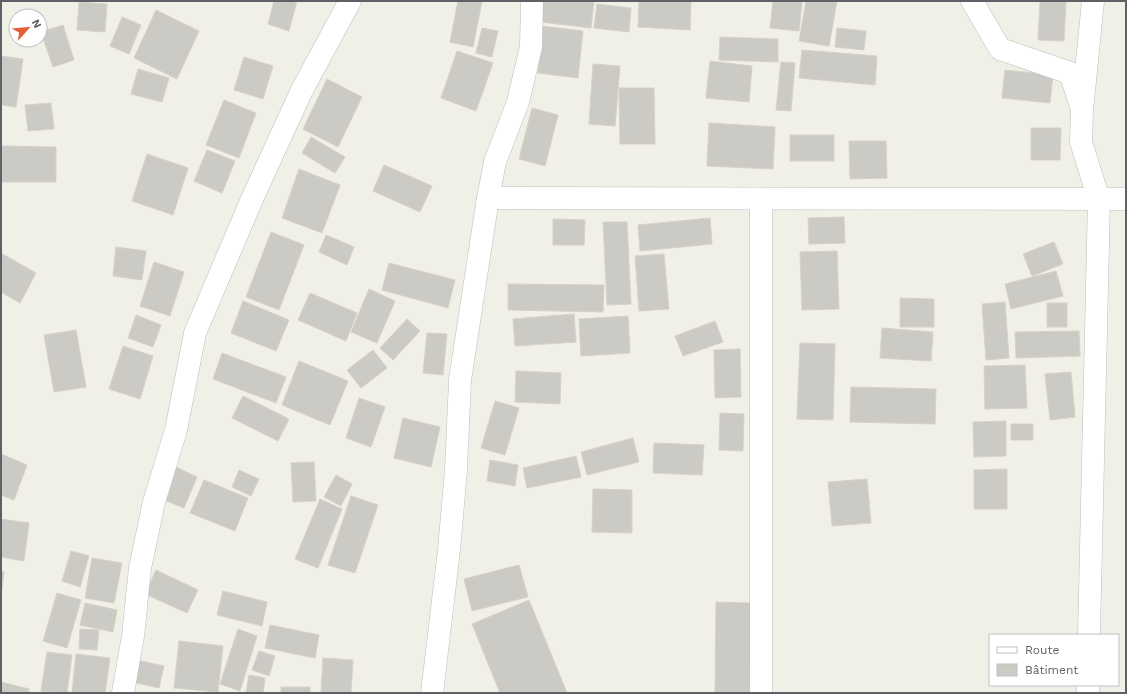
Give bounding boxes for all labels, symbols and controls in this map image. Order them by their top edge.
north arrow [8,8,48,48]
text: N [29,17,44,30]
legend [989,634,1119,686]
text: Route [1025,643,1059,657]
text: Bâtiment [1025,663,1078,677]

